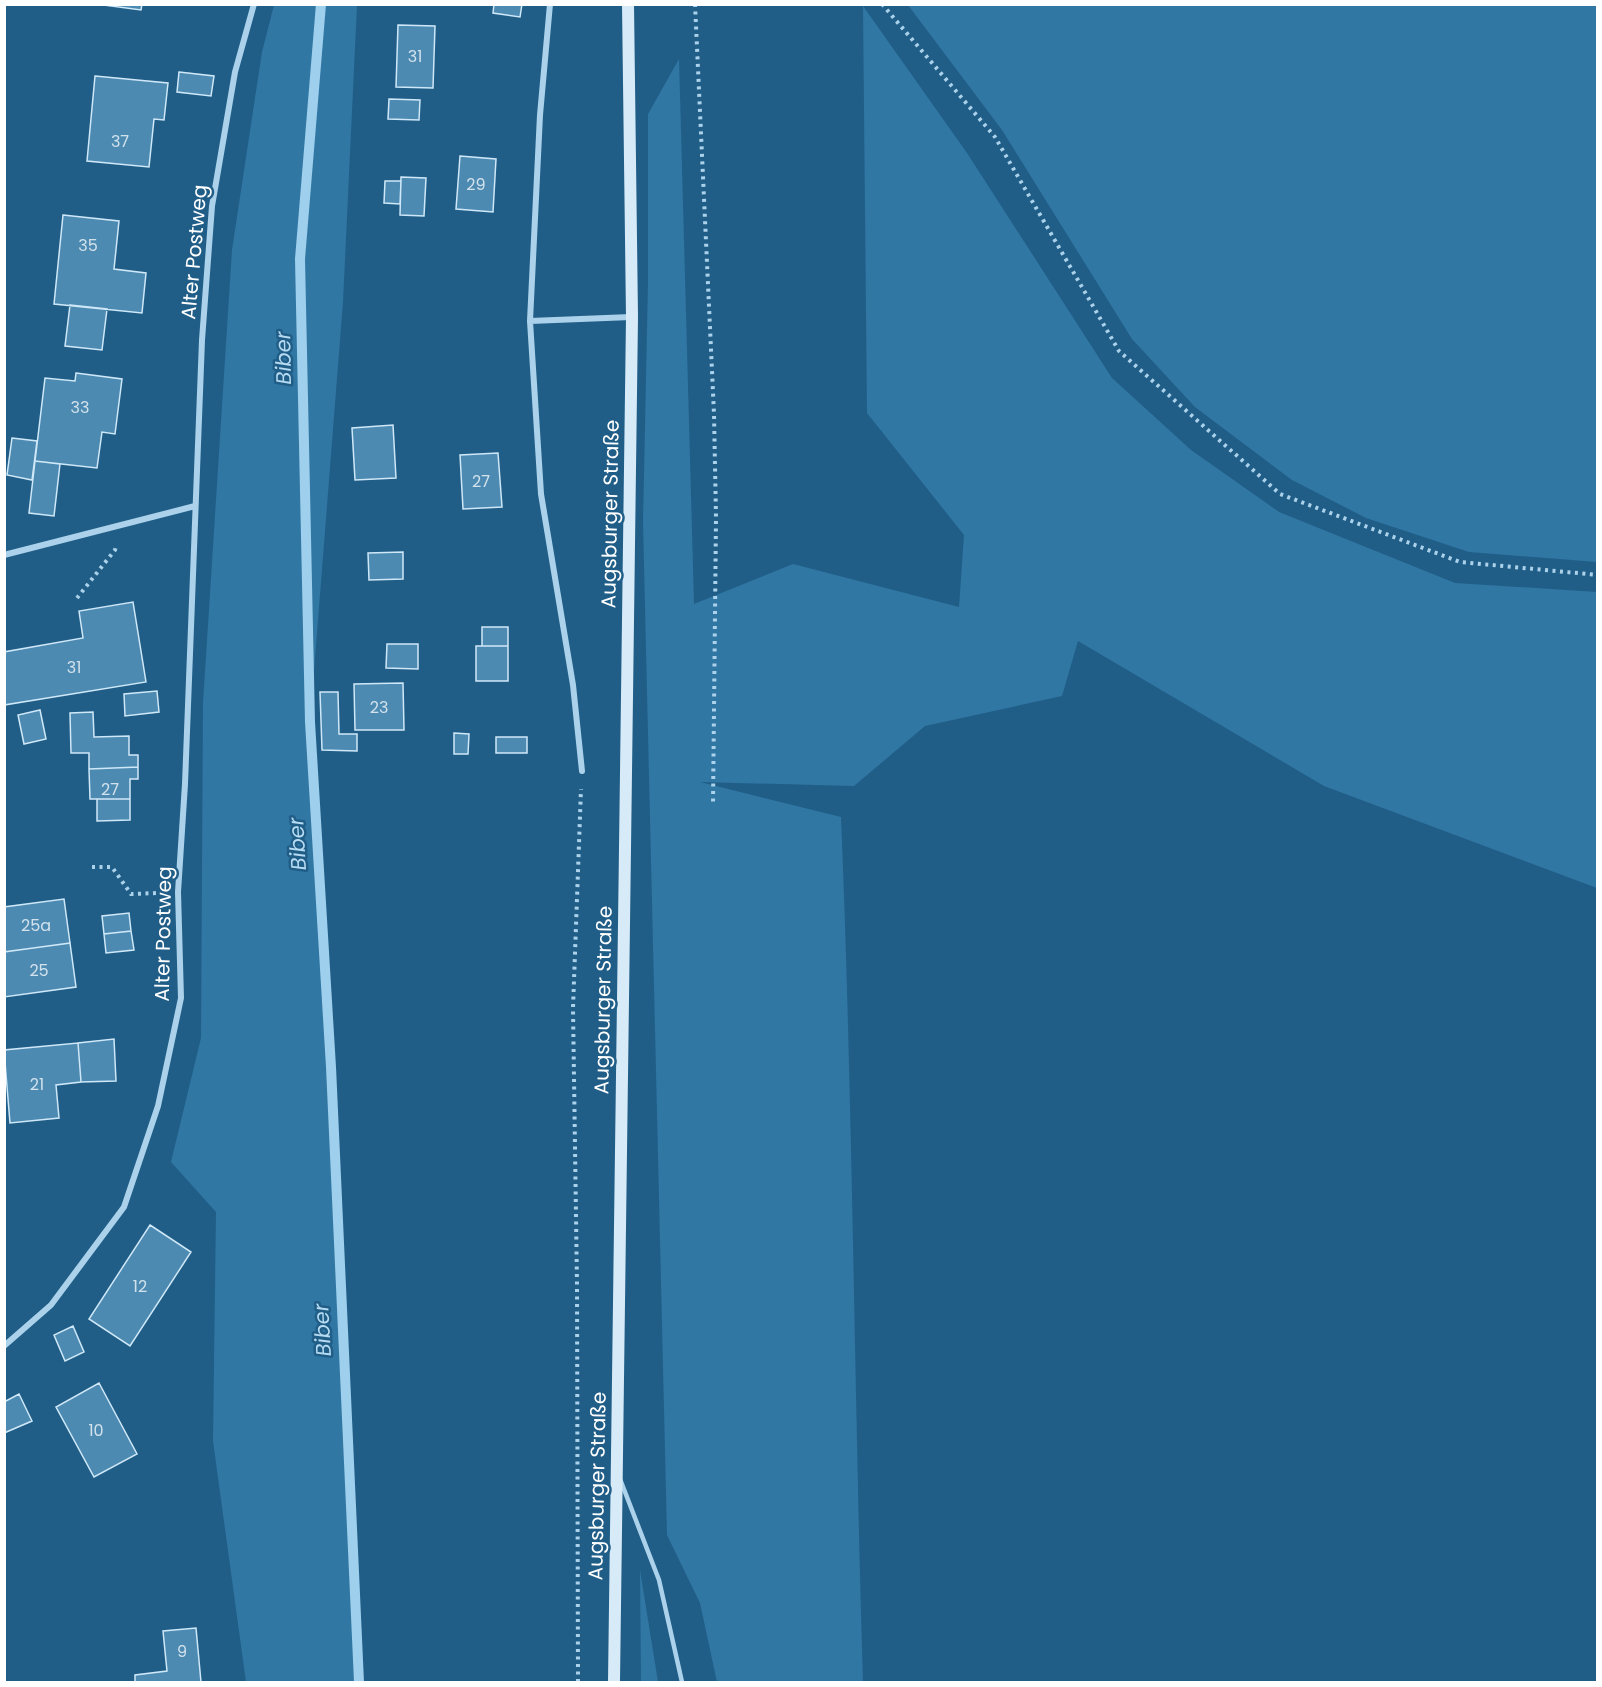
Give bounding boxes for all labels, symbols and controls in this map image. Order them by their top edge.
house number: 31 [408,45,422,68]
house number: 37 [111,130,129,153]
house number: 29 [466,173,486,196]
street label: Alter Postweg [174,183,214,321]
house number: 35 [78,234,98,257]
water label: Biber [268,330,298,385]
house number: 33 [71,396,89,419]
street label: Augsburger Straße [594,419,626,609]
house number: 27 [472,470,490,493]
house number: 31 [67,656,81,679]
house number: 23 [370,696,388,719]
house number: 27 [101,778,119,801]
water label: Biber [281,816,313,871]
street label: Alter Postweg [148,866,178,1002]
street label: Augsburger Straße [587,905,619,1095]
house number: 25a [21,914,51,937]
house number: 25 [29,959,49,982]
house number: 21 [30,1073,44,1096]
house number: 12 [133,1275,147,1298]
water label: Biber [306,1302,338,1357]
street label: Augsburger Straße [581,1391,613,1581]
house number: 10 [88,1419,104,1442]
house number: 9 [177,1640,187,1663]

